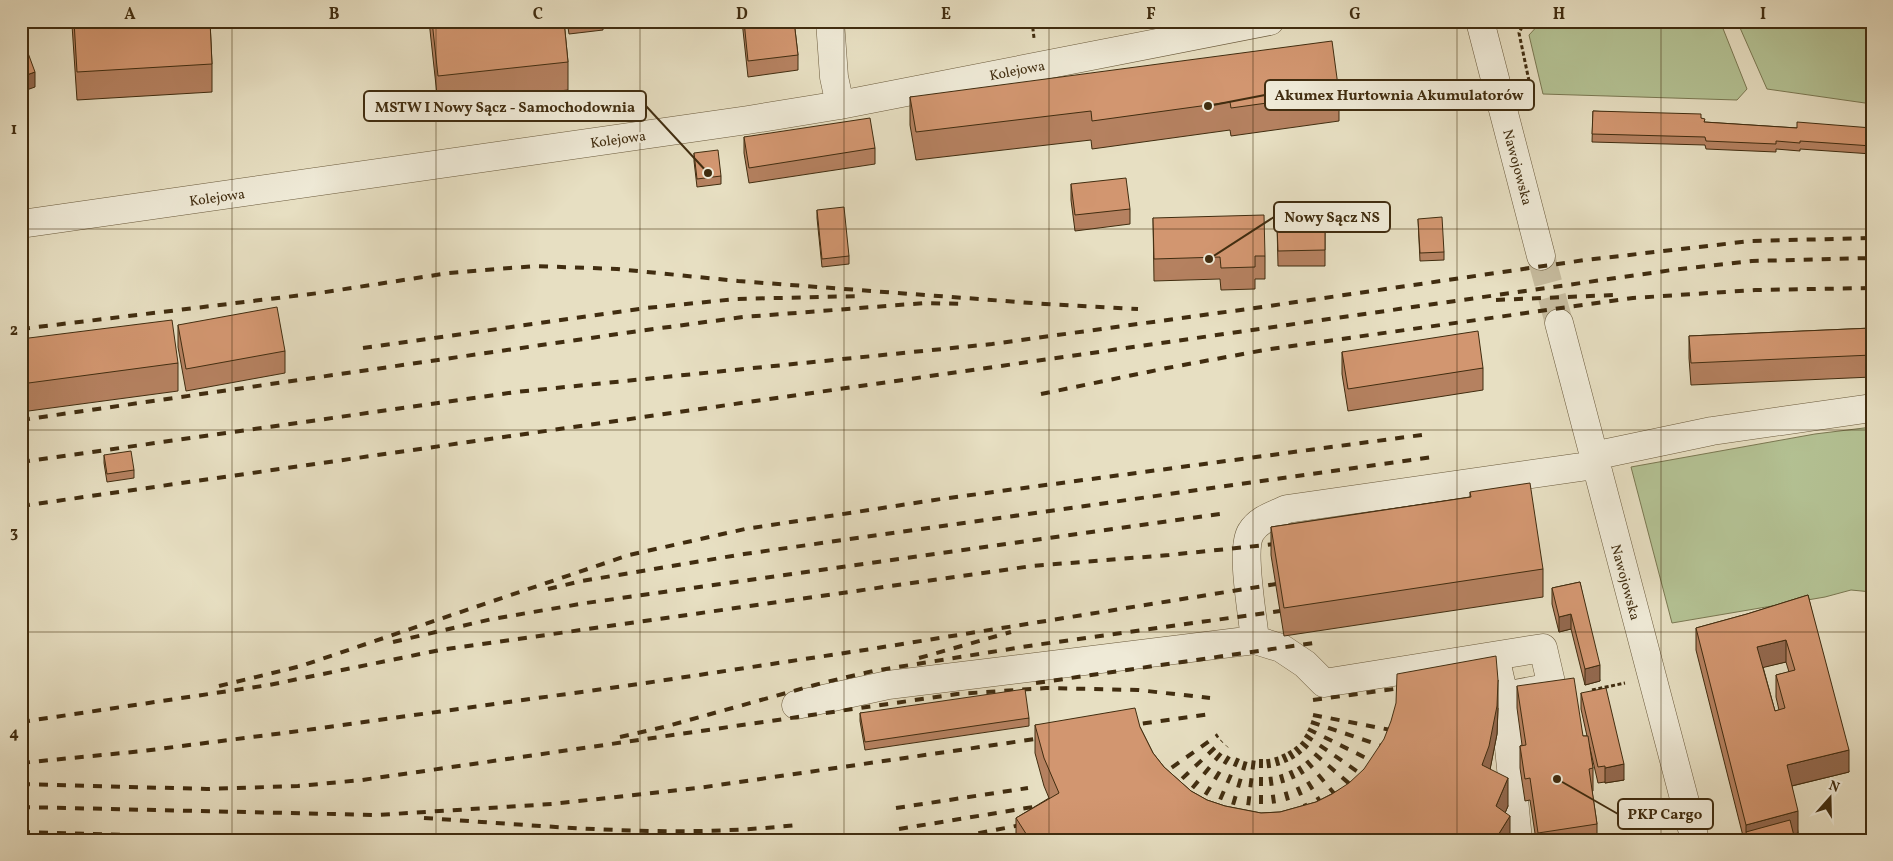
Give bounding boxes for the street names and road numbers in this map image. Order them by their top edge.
street label: Kolejowa [988,57,1047,86]
street label: Kolejowa [589,127,647,154]
street label: Nawojowska [1497,127,1536,207]
street label: Kolejowa [188,185,246,212]
street label: Nawojowska [1605,542,1644,622]

